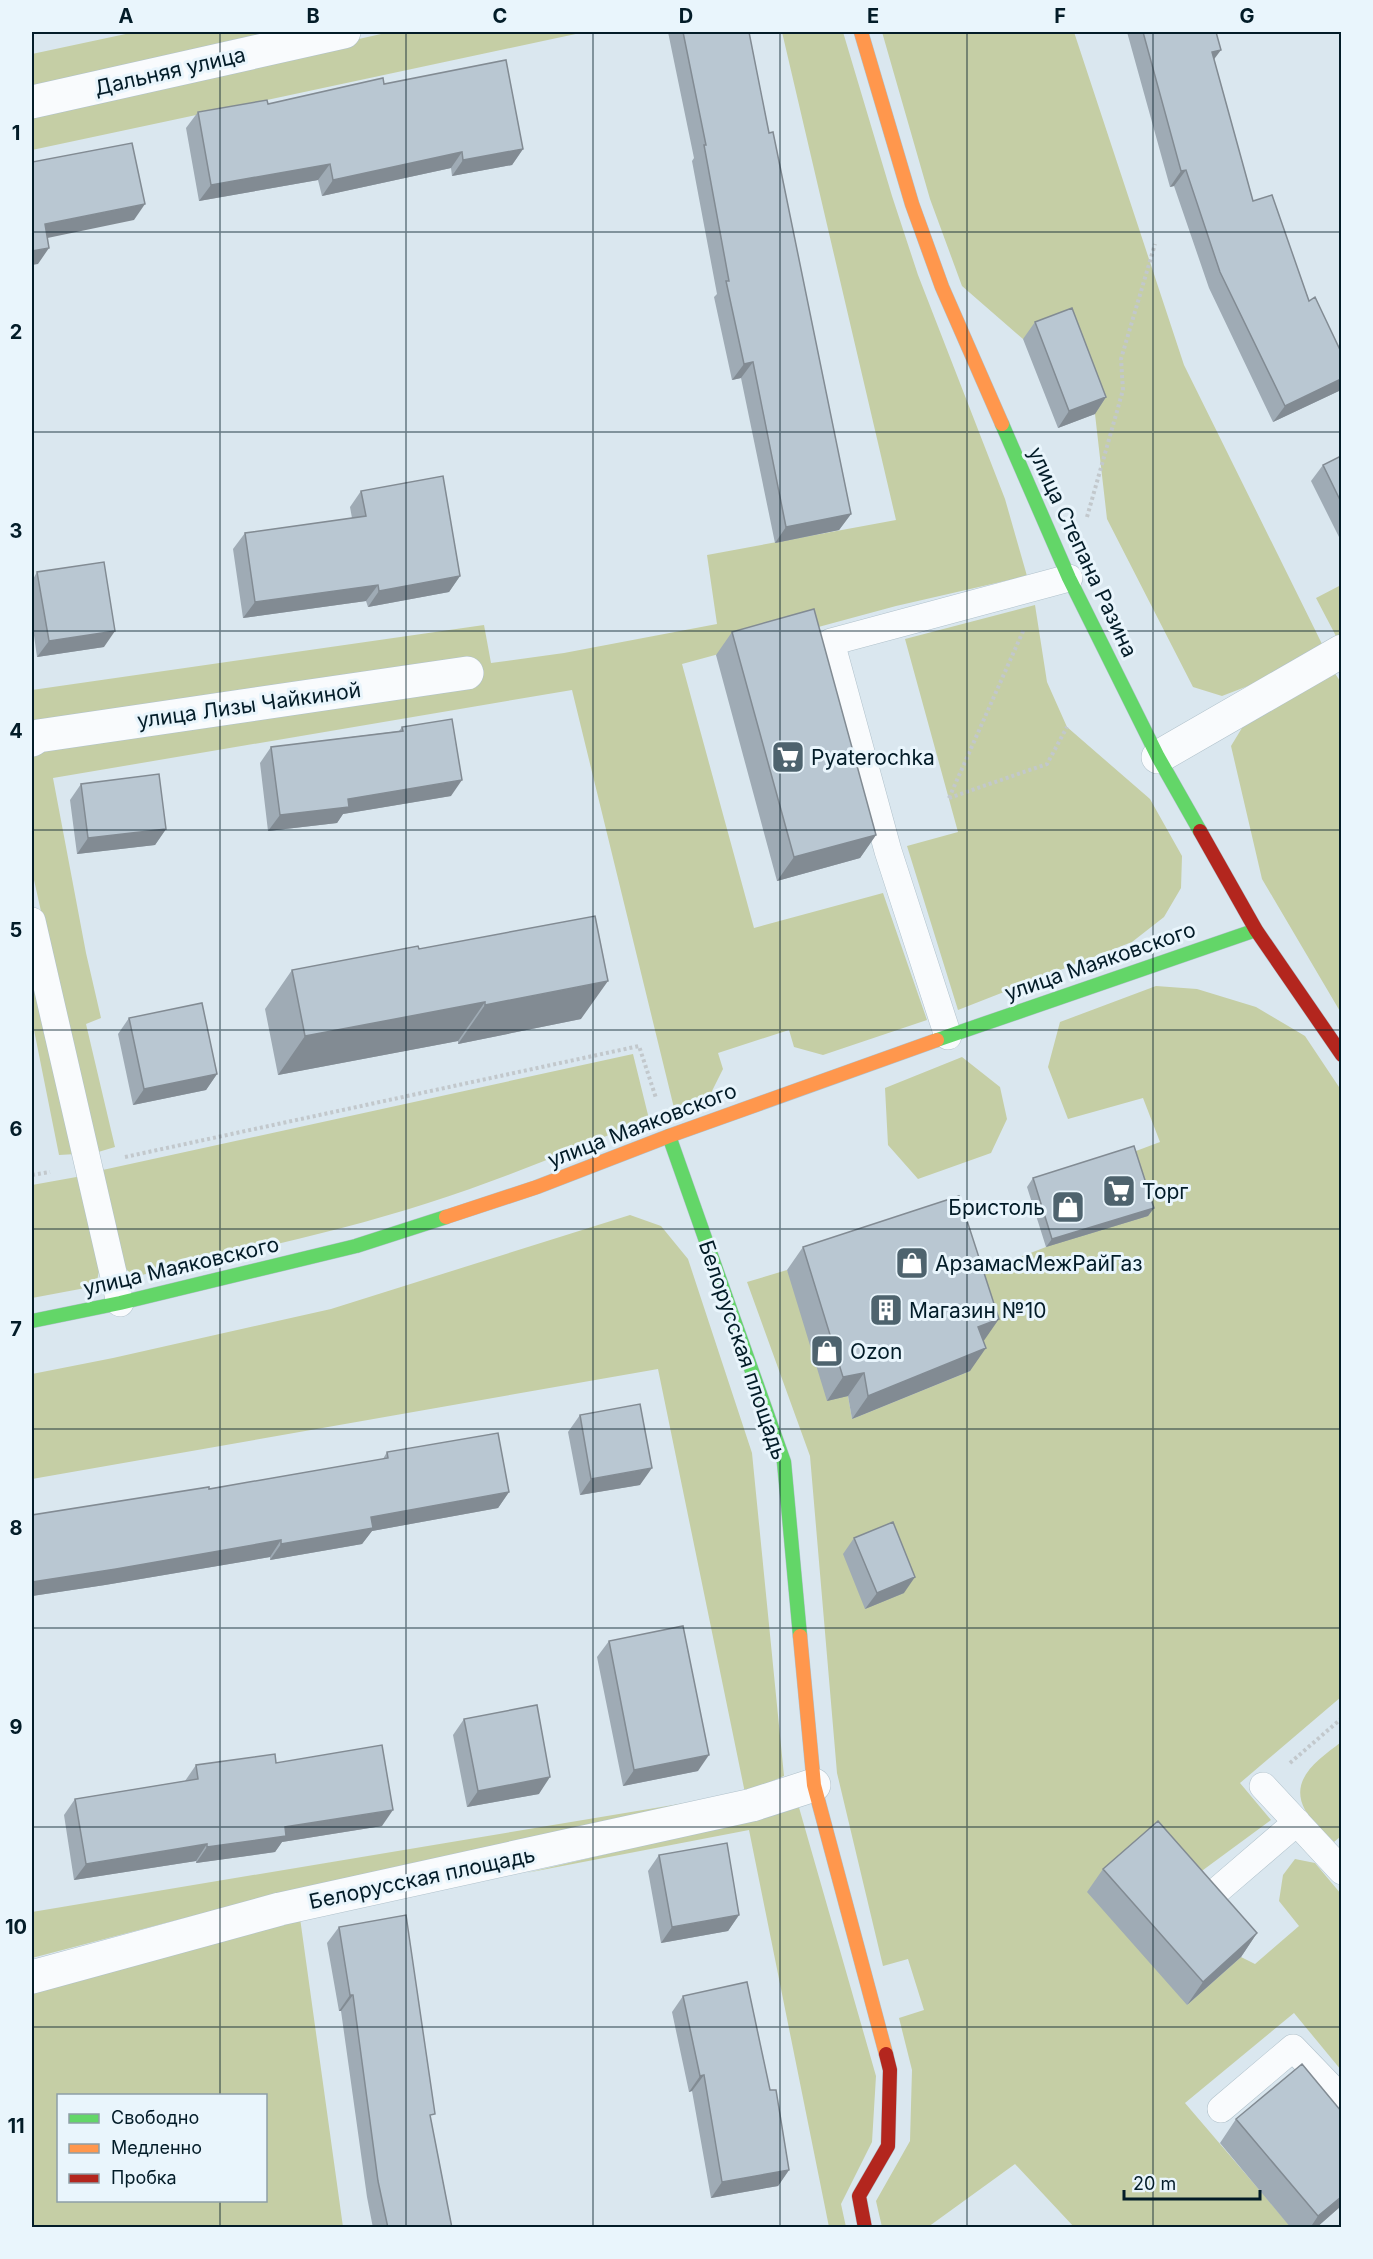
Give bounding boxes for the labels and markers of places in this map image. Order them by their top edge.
supermarket icon: Pyaterochka [770,739,806,775]
place label: Pyaterochka [811,745,935,770]
supermarket icon: Торг [1101,1173,1137,1209]
place label: Торг [1142,1179,1189,1204]
shop icon: Бристоль [1050,1189,1086,1225]
place label: Бристоль [948,1195,1045,1220]
shop icon: АрзамасМежРайГаз [894,1245,930,1281]
place label: АрзамасМежРайГаз [935,1251,1143,1276]
building icon: Магазин №10 [868,1292,904,1328]
place label: Магазин №10 [909,1298,1047,1323]
shop icon: Ozon [809,1333,845,1369]
place label: Ozon [850,1339,902,1364]

